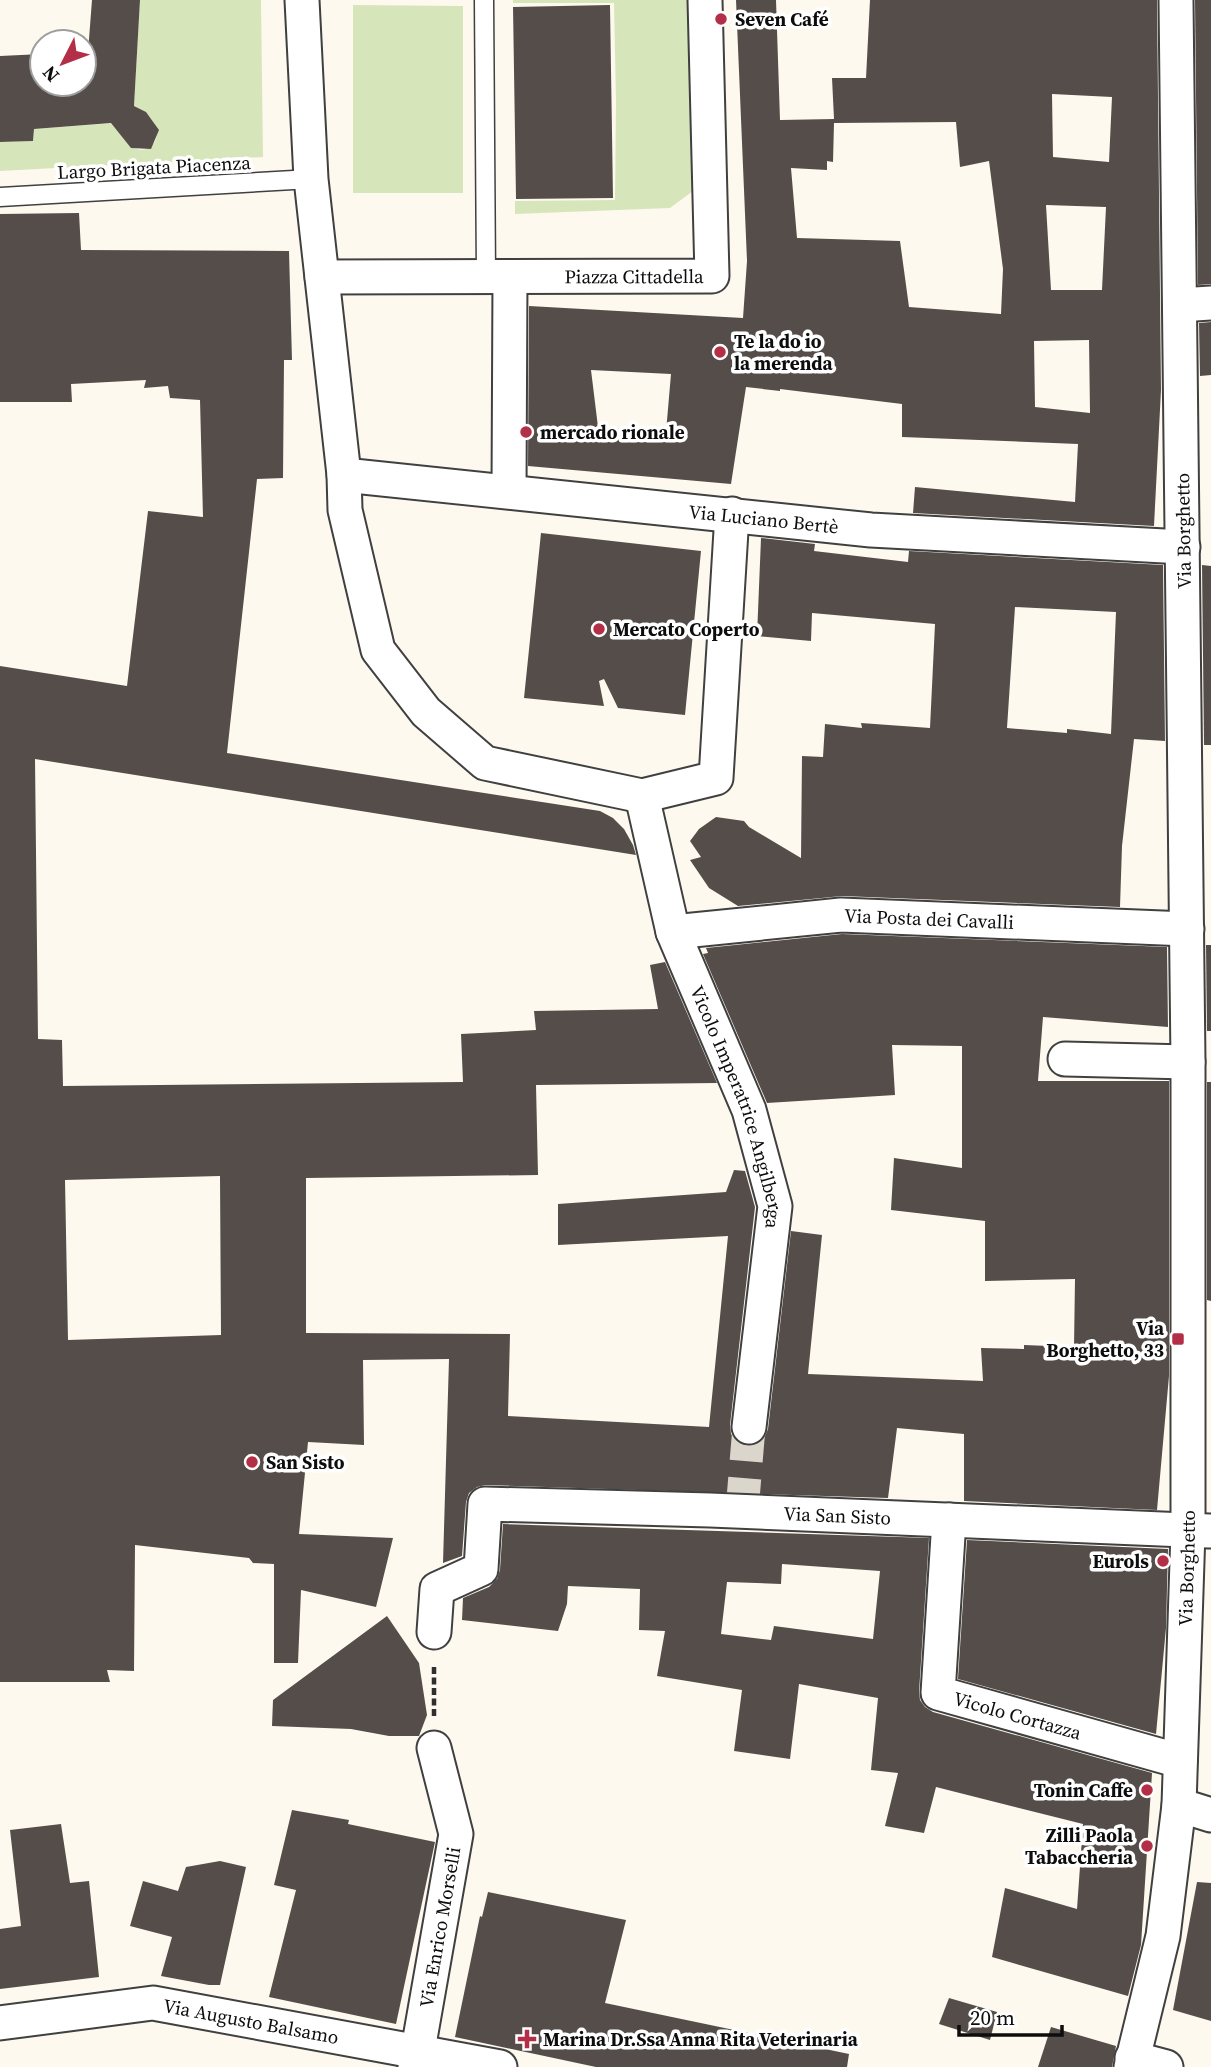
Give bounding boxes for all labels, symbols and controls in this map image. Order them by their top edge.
place label: Seven Café [735,6,829,32]
marker: Seven Café [713,11,729,27]
north arrow [28,28,98,98]
text: N [36,60,65,88]
street label: Largo Brigata Piacenza [57,149,252,185]
street label: Piazza Cittadella [564,263,704,289]
place label: Te la do io la merenda [734,328,833,376]
marker: Te la do io la merenda [712,344,728,360]
place label: mercado rionale [540,419,685,445]
marker: mercado rionale [518,424,534,440]
street label: Via Borghetto [1169,473,1197,589]
street label: Via Luciano Bertè [687,498,840,540]
place label: Mercato Coperto [613,616,760,642]
marker: Mercato Coperto [591,621,607,637]
street label: Via Posta dei Cavalli [844,902,1015,935]
street label: Vicolo Imperatrice Angilberga [684,981,789,1230]
place label: Via Borghetto, 33 [1046,1315,1165,1363]
marker: Via Borghetto, 33 [1170,1331,1186,1347]
place label: San Sisto [266,1449,345,1475]
marker: San Sisto [244,1454,260,1470]
street label: Via San Sisto [783,1500,892,1531]
street label: Via Borghetto [1172,1510,1201,1626]
place label: Eurols [1093,1548,1149,1574]
marker: Eurols [1155,1553,1171,1569]
street label: Vicolo Cortazza [951,1685,1085,1746]
place label: Tonin Caffe [1034,1777,1133,1803]
marker: Tonin Caffe [1139,1782,1155,1798]
place label: Zilli Paola Tabaccheria [1025,1822,1134,1870]
marker: Zilli Paola Tabaccheria [1139,1838,1155,1854]
street label: Via Enrico Morselli [413,1844,467,2010]
street label: Via Augusto Balsamo [161,1992,341,2050]
scale bar [959,1994,1062,2038]
text: 20 m [970,2003,1015,2032]
place label: Marina Dr.Ssa Anna Rita Veterinaria [543,2026,859,2052]
marker: Marina Dr.Ssa Anna Rita Veterinaria [517,2029,537,2049]

